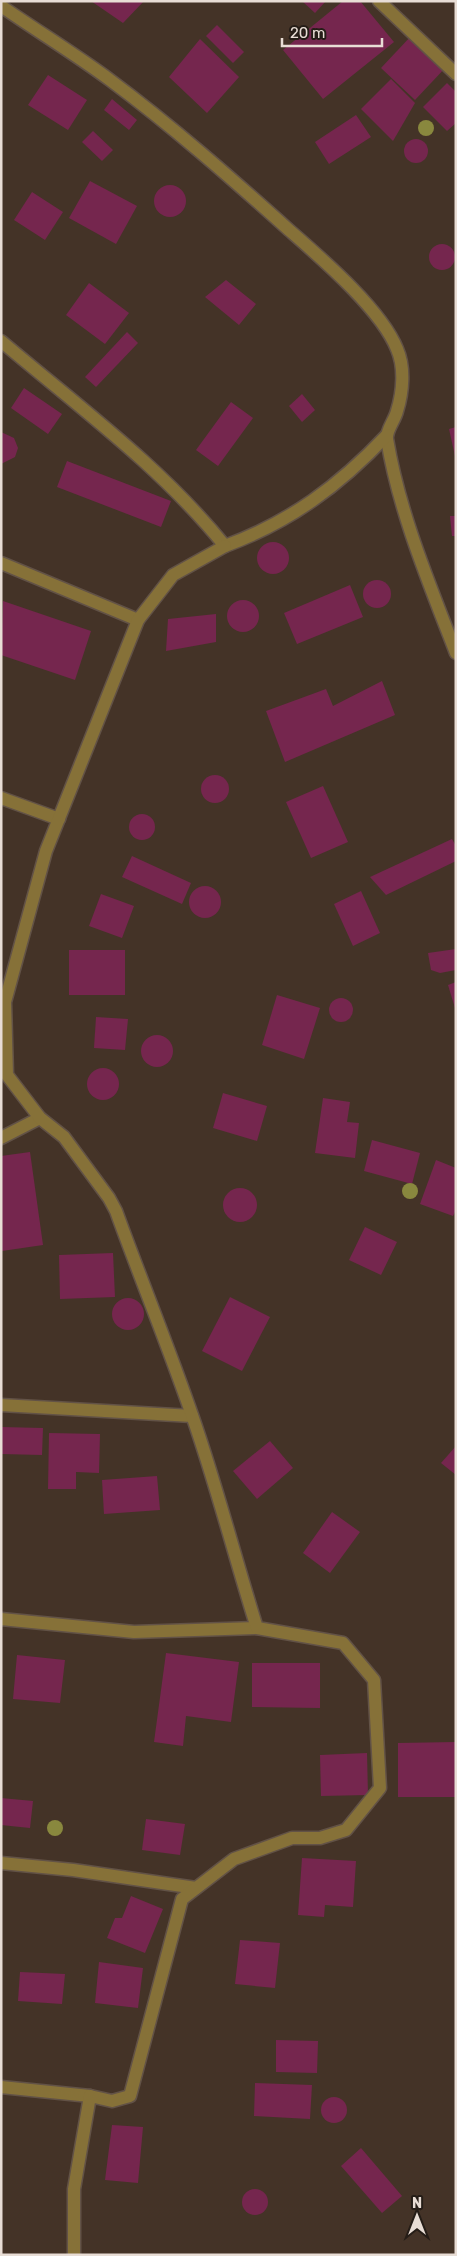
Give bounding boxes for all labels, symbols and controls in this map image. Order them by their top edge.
scale bar [282,15,382,47]
text: 20 m [290,24,325,42]
north arrow [392,2191,442,2241]
text: N [412,2195,422,2212]

